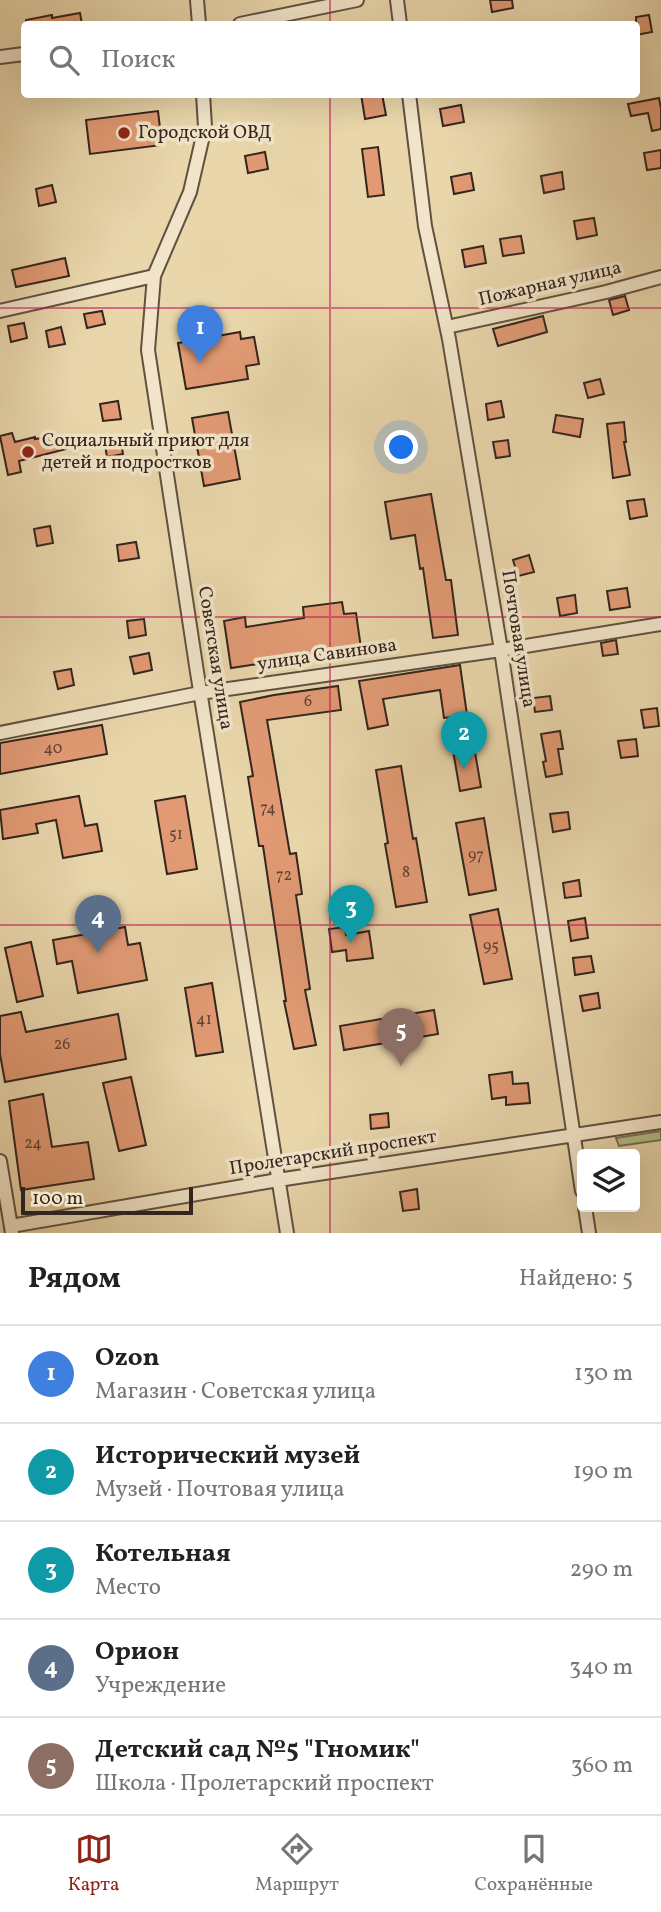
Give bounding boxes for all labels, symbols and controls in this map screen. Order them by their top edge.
search box [21,21,640,98]
icon: search [45,41,83,79]
text: Поиск [101,42,175,78]
place label: Городской ОВД [138,120,272,146]
marker: Городской ОВД [116,125,132,141]
street label: Пожарная улица [476,255,624,313]
pin: 1 [177,305,223,363]
place label: Социальный приют для детей и подростков [42,428,250,476]
your location [384,430,418,464]
marker: Социальный приют для детей и подростков [20,444,36,460]
street label: Почтовая улица [494,568,542,710]
street label: Советская улица [191,585,239,731]
street label: улица Савинова [256,632,398,678]
house number: 6 [304,691,312,713]
pin: 2 [441,711,487,769]
house number: 40 [44,738,62,760]
house number: 74 [260,798,276,820]
house number: 51 [169,824,183,846]
house number: 97 [468,845,484,867]
house number: 8 [402,862,410,884]
house number: 72 [276,865,292,887]
pin: 3 [328,885,374,943]
pin: 4 [75,895,121,953]
house number: 95 [483,936,499,958]
pin: 5 [378,1008,424,1066]
house number: 41 [196,1009,212,1031]
house number: 26 [54,1034,70,1056]
street label: Пролетарский проспект [228,1124,439,1182]
house number: 24 [24,1133,42,1155]
map controls [577,1149,640,1212]
button: layers [577,1149,640,1212]
scale bar [21,1184,192,1216]
text: 100 m [32,1186,83,1212]
text: Рядом [28,1258,121,1300]
text: Найдено: 5 [519,1263,633,1295]
text: Ozon [95,1340,160,1376]
text: 1 [46,1358,56,1390]
text: 130 m [574,1358,633,1390]
text: Магазин · Советская улица [95,1376,376,1408]
text: Исторический музей [95,1438,360,1474]
text: 2 [45,1456,57,1488]
text: 190 m [573,1456,633,1488]
text: Музей · Почтовая улица [95,1474,345,1506]
text: Котельная [95,1536,231,1572]
text: 3 [45,1554,57,1586]
text: 290 m [570,1554,633,1586]
text: Место [95,1572,161,1604]
text: Орион [95,1634,179,1670]
text: 4 [44,1652,58,1684]
text: 340 m [569,1652,633,1684]
text: Учреждение [95,1670,226,1702]
text: Детский сад №5 "Гномик" [95,1732,420,1768]
text: 5 [45,1750,57,1782]
text: 360 m [571,1750,633,1782]
text: Школа · Пролетарский проспект [95,1768,434,1800]
tab: Карта [68,1830,119,1898]
tab: Маршрут [255,1830,339,1898]
tab: Сохранённые [475,1830,593,1898]

